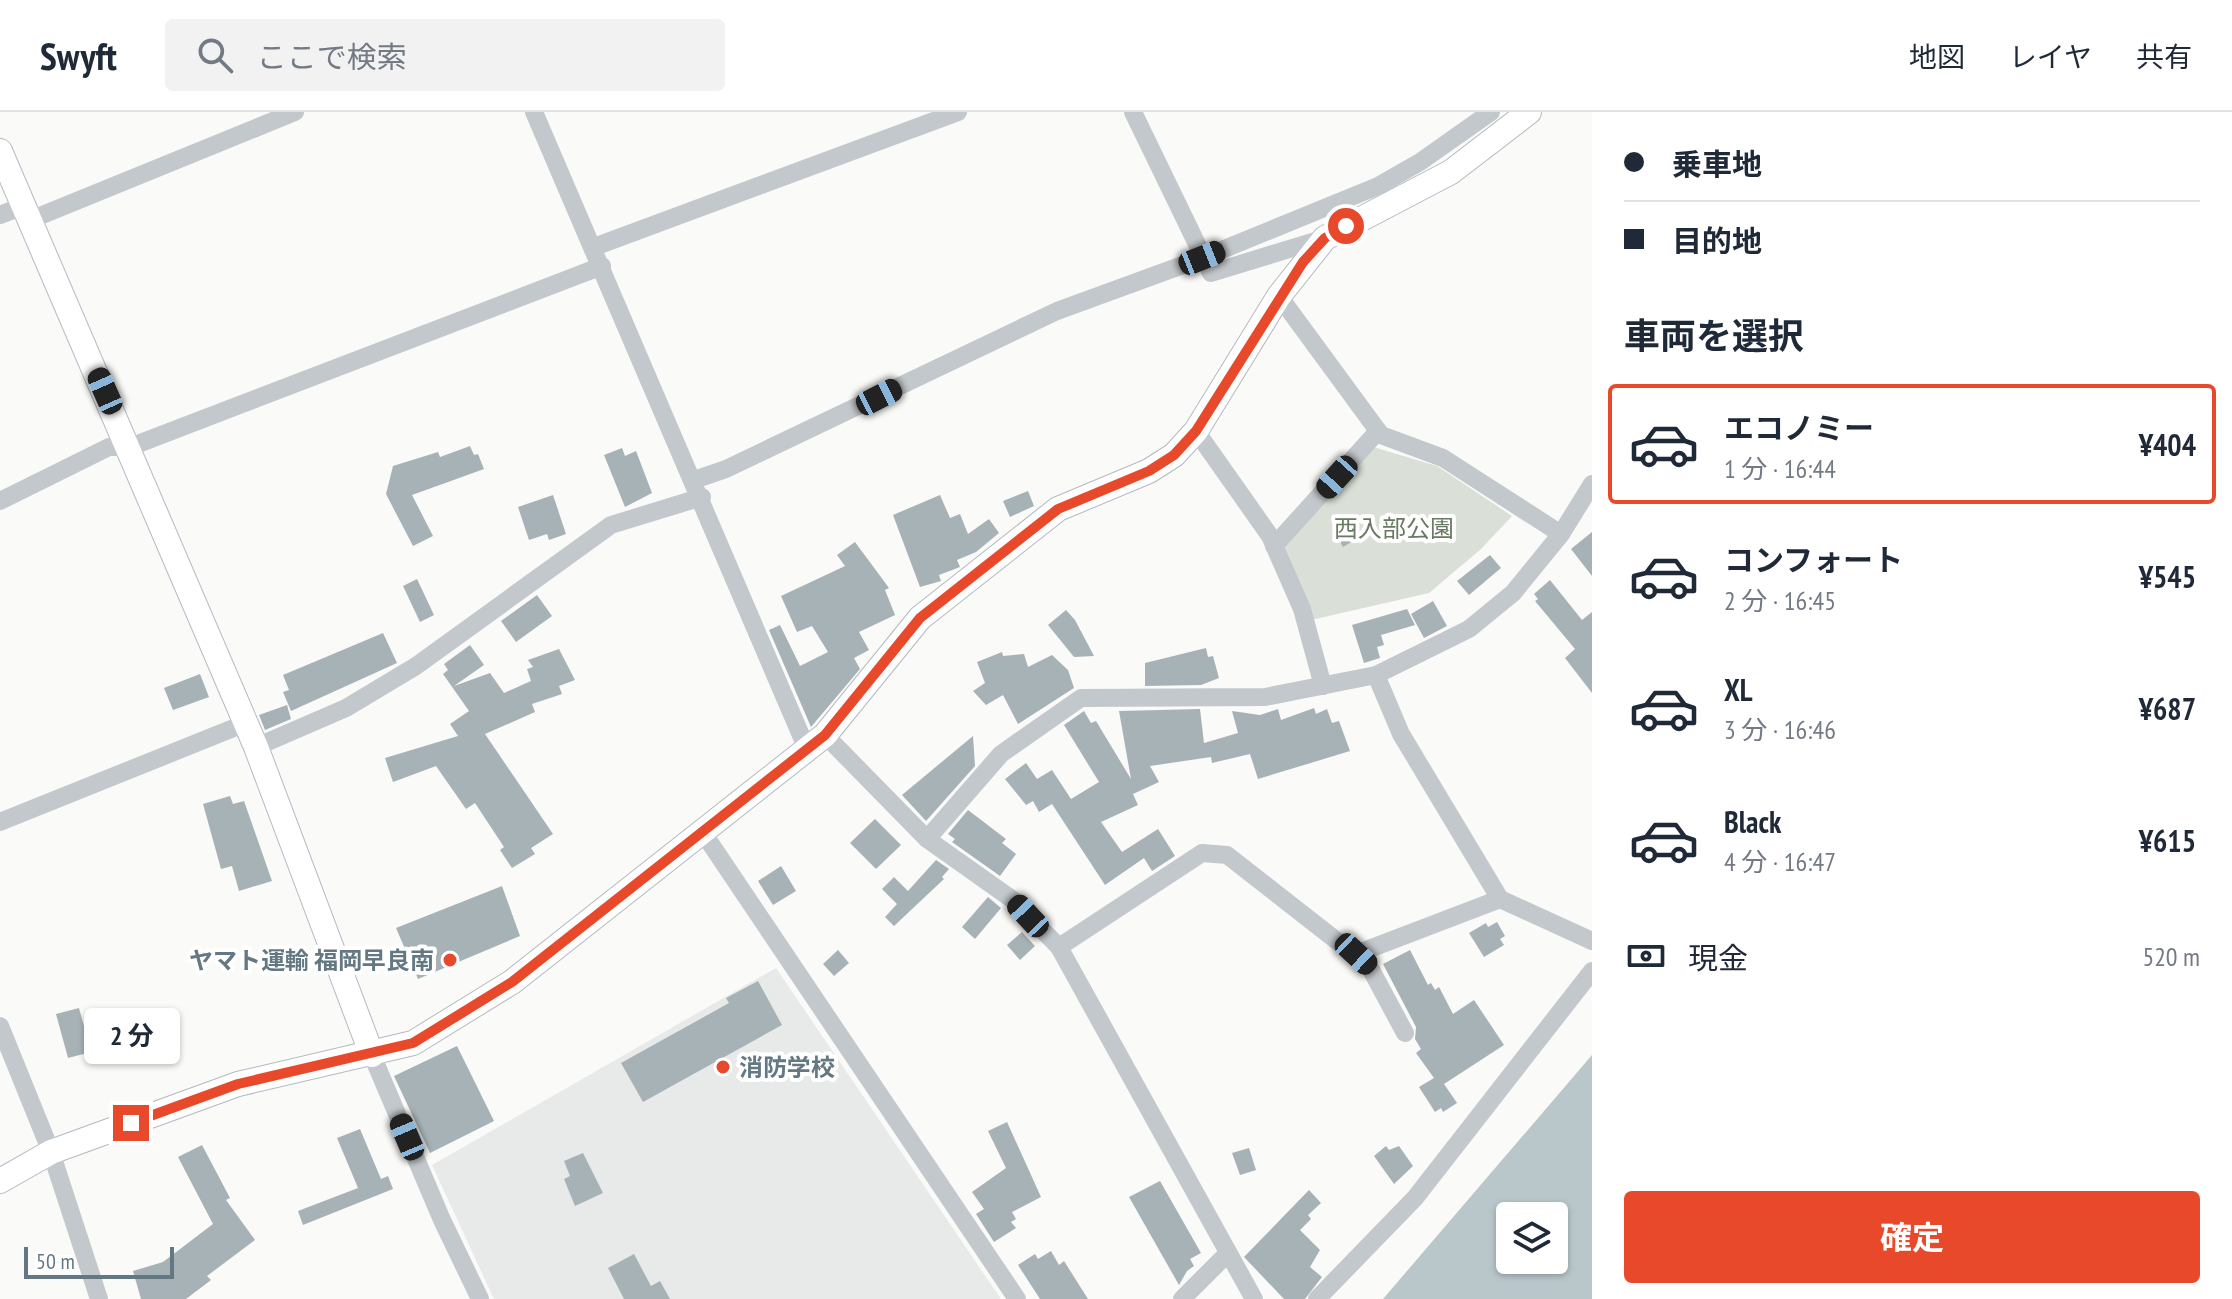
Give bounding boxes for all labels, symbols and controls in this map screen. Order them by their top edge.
search box [165,19,725,91]
text: Swyft [40,31,117,80]
icon: search [193,33,237,77]
text: ここで検索 [257,37,407,76]
text: 地図 [1909,38,1965,75]
text: レイヤ [2009,38,2092,75]
text: 共有 [2136,38,2192,75]
text: 乗車地 [1672,144,1762,183]
route start [1328,208,1364,244]
text: 目的地 [1672,221,1762,260]
car [1175,238,1229,278]
text: 車両を選択 [1624,312,1804,359]
car [84,364,126,418]
car [852,375,906,419]
icon: car [1628,408,1700,480]
text: エコノミー [1724,408,1874,447]
text: ¥404 [2139,425,2196,464]
car [1312,451,1362,503]
text: 1 分 · 16:44 [1724,452,1836,485]
park label: 西入部公園 [1334,513,1454,544]
icon: car [1628,540,1700,612]
text: コンフォート [1724,540,1903,579]
text: ¥545 [2139,557,2196,596]
text: 2 分 · 16:45 [1724,584,1836,617]
text: XL [1724,670,1753,709]
icon: car [1628,672,1700,744]
text: ¥687 [2139,689,2196,728]
text: 3 分 · 16:46 [1724,713,1836,746]
text: Black [1724,802,1781,841]
icon: car [1628,804,1700,876]
text: ¥615 [2139,821,2196,860]
text: 4 分 · 16:47 [1724,845,1836,878]
car [1003,890,1053,942]
car [1330,929,1382,979]
icon: cash [1624,934,1668,978]
text: 現金 [1688,938,1748,977]
text: 520 m [2142,940,2200,973]
place label: ヤマト運輸 福岡早良南 [189,945,434,976]
marker: ヤマト運輸 福岡早良南 [441,951,459,969]
callout: 2 分 [83,1007,179,1063]
text: 2 分 [110,1019,154,1052]
place label: 消防学校 [739,1052,835,1083]
marker: 消防学校 [714,1058,732,1076]
route end [113,1105,149,1141]
car [387,1110,427,1164]
button: 確定 [1624,1191,2200,1283]
map controls [1496,1202,1568,1274]
button: layers [1496,1202,1568,1274]
scale bar [24,1243,174,1279]
text: 50 m [36,1247,75,1275]

